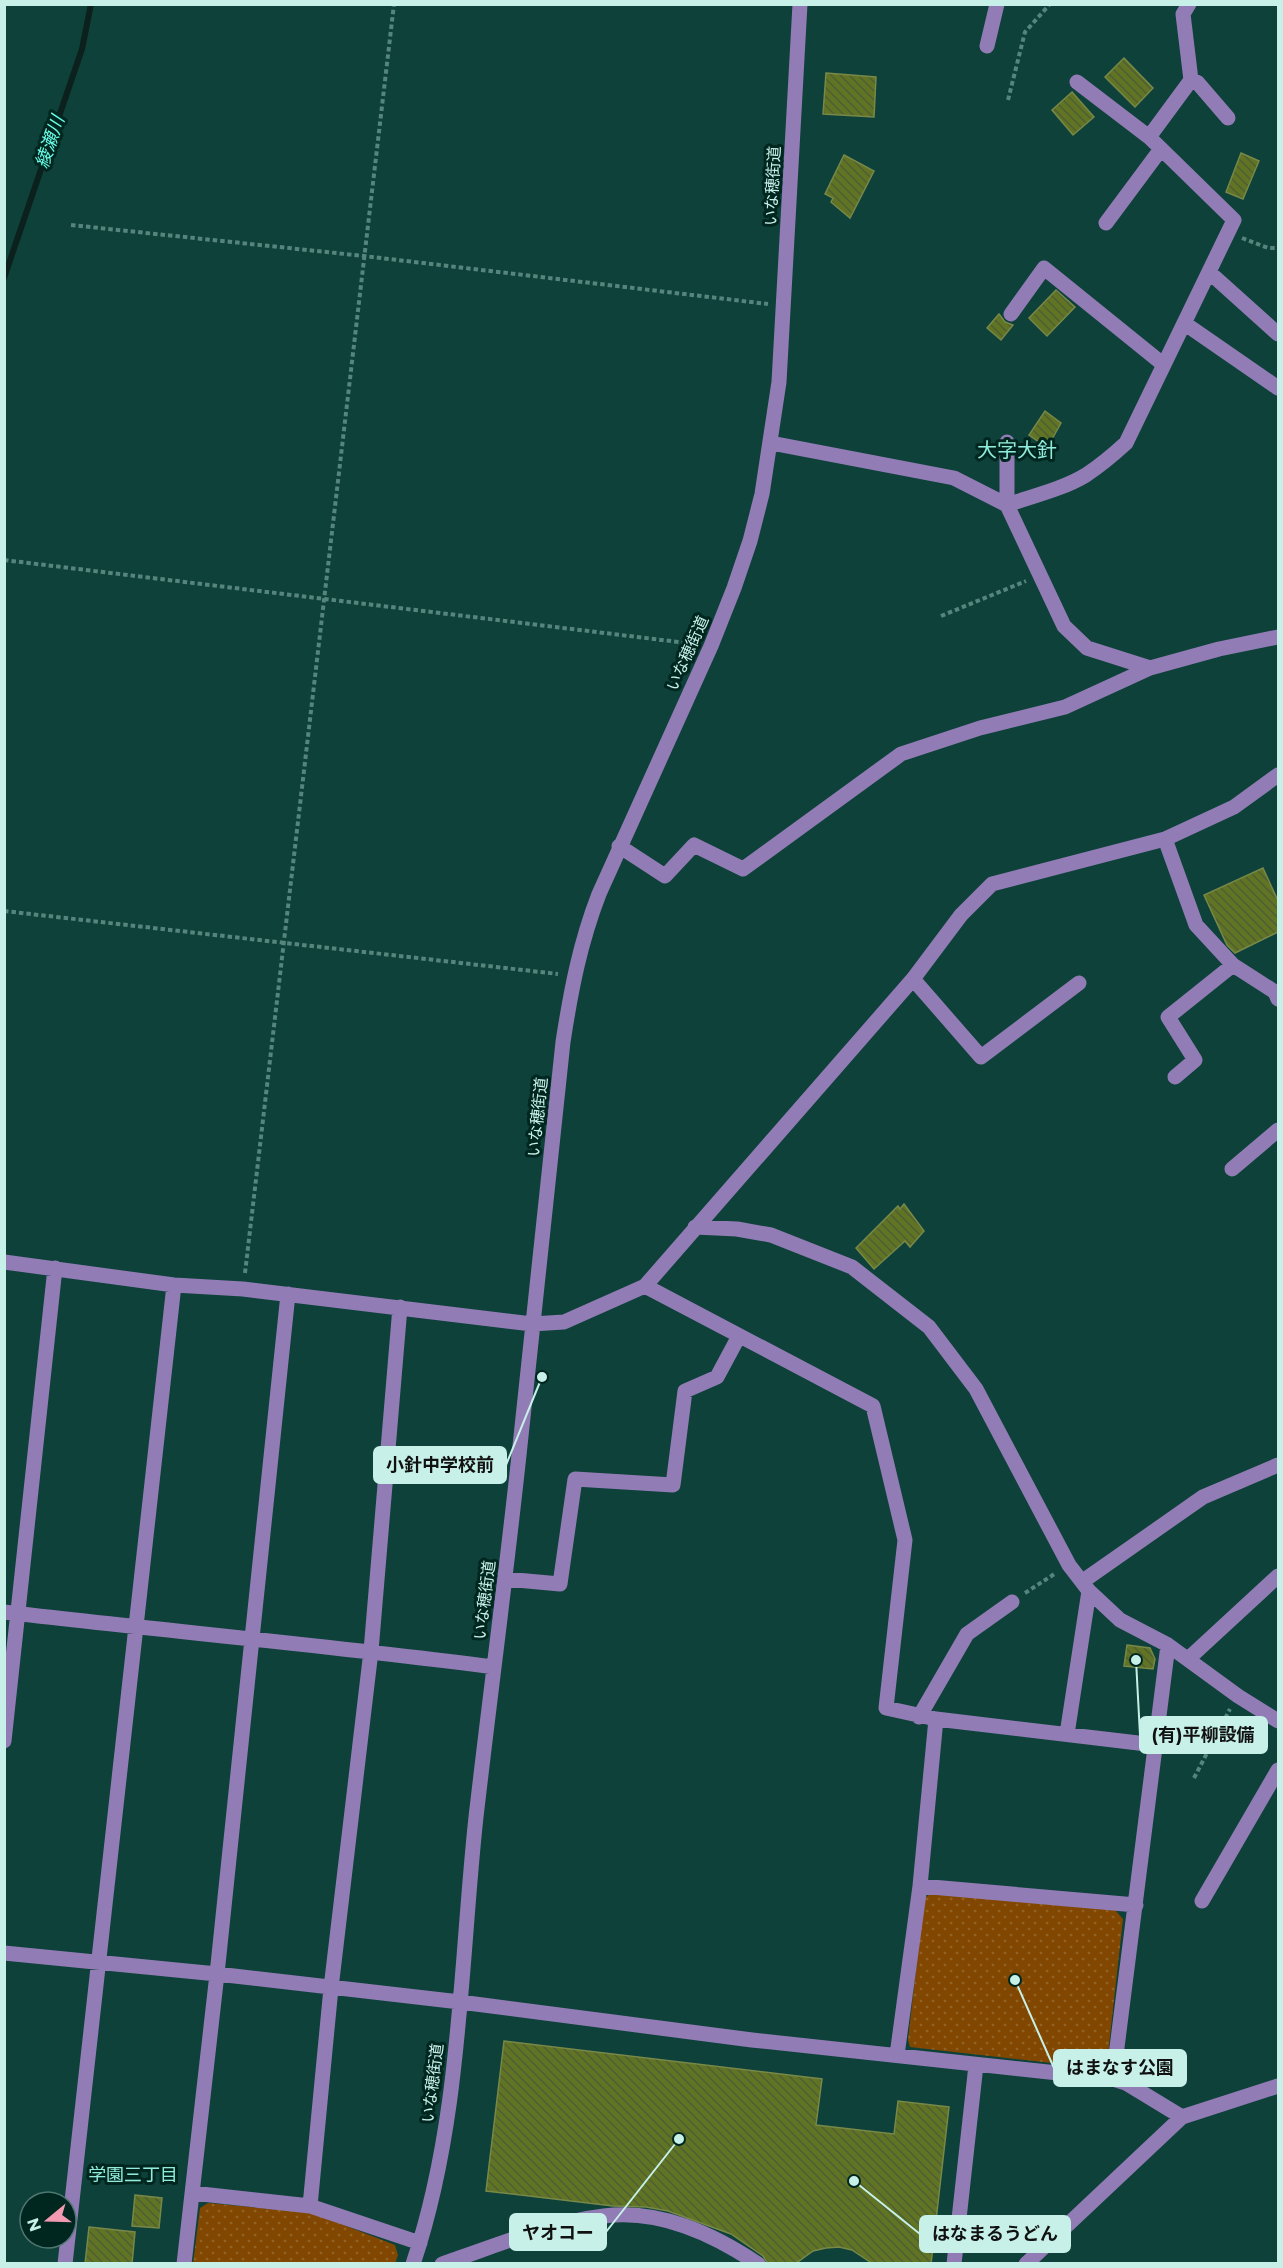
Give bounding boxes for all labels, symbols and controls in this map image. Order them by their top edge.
water label: 綾瀬川 [31,111,70,171]
street label: いな穂街道 [761,146,784,226]
district label: 大字大針 [977,438,1057,462]
street label: いな穂街道 [663,613,712,694]
street label: いな穂街道 [524,1076,551,1158]
callout: 小針中学校前 [374,1447,506,1483]
text: 小針中学校前 [386,1454,494,1476]
street label: いな穂街道 [470,1559,499,1641]
callout: (有)平柳設備 [1140,1717,1267,1753]
text: (有)平柳設備 [1152,1724,1254,1746]
street label: いな穂街道 [418,2042,447,2124]
callout: はまなす公園 [1054,2050,1186,2086]
text: はまなす公園 [1066,2057,1174,2079]
district label: 学園三丁目 [88,2164,178,2186]
north arrow [18,2190,78,2250]
callout: ヤオコー [510,2214,606,2250]
text: N [23,2216,45,2234]
callout: はなまるうどん [920,2216,1070,2252]
text: ヤオコー [522,2222,594,2244]
text: はなまるうどん [932,2223,1058,2245]

